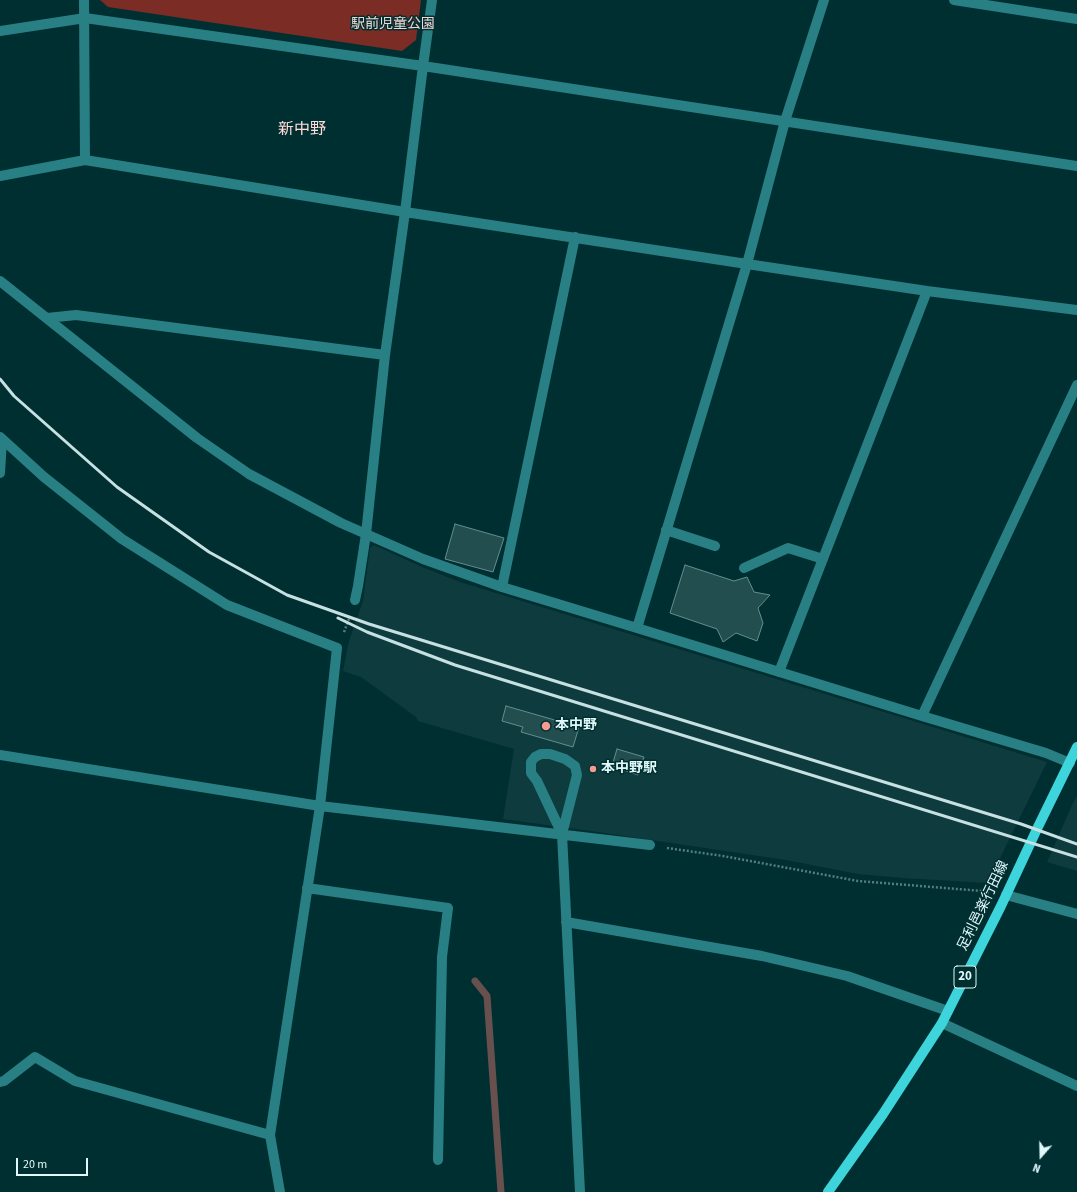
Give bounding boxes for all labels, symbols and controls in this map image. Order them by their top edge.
park label: 駅前児童公園 [351,17,435,33]
district label: 新中野 [278,120,326,140]
place label: 本中野 [555,718,597,734]
marker: 本中野 [540,720,552,732]
place label: 本中野駅 [601,761,657,777]
marker: 本中野駅 [588,764,598,774]
street label: 足利邑楽行田線 [955,858,1013,954]
road number: 20 [954,966,976,988]
north arrow [1021,1136,1061,1176]
scale bar [18,1150,90,1176]
text: 20 m [23,1156,47,1173]
text: N [1031,1159,1043,1176]

